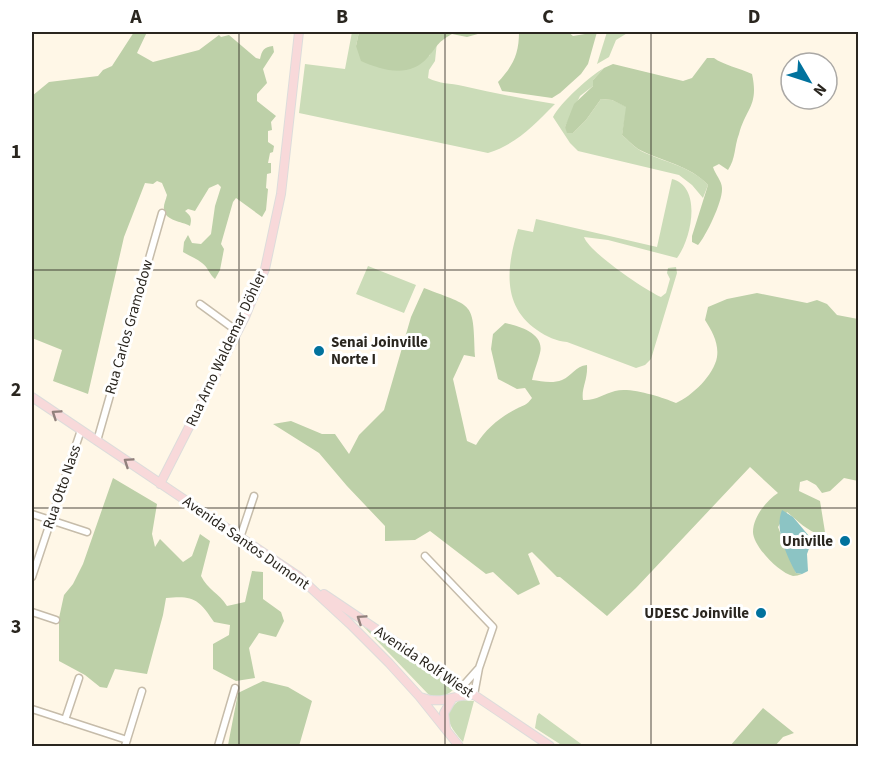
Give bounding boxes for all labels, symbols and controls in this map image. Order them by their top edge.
text: A [129,3,142,31]
text: B [336,3,348,31]
text: C [542,3,554,31]
text: D [748,3,760,31]
north arrow [779,51,839,111]
text: N [808,79,832,101]
text: 1 [11,138,21,166]
street label: Rua Carlos Gramodow [100,257,158,397]
street label: Rua Arno Waldemar Döhler [181,267,272,430]
place label: Senai Joinville Norte I [331,332,428,370]
marker: Senai Joinville Norte I [312,344,326,358]
text: 2 [11,376,21,404]
one-way arrow [52,409,62,421]
street label: Rua Otto Nass [38,442,86,532]
one-way arrow [124,458,135,469]
street label: Avenida Santos Dumont [178,491,314,595]
place label: Univille [782,531,833,552]
marker: Univille [838,534,852,548]
place label: UDESC Joinville [644,603,749,624]
marker: UDESC Joinville [754,606,768,620]
text: 3 [11,613,21,641]
one-way arrow [357,615,368,626]
street label: Avenida Rolf Wiest [370,621,478,703]

